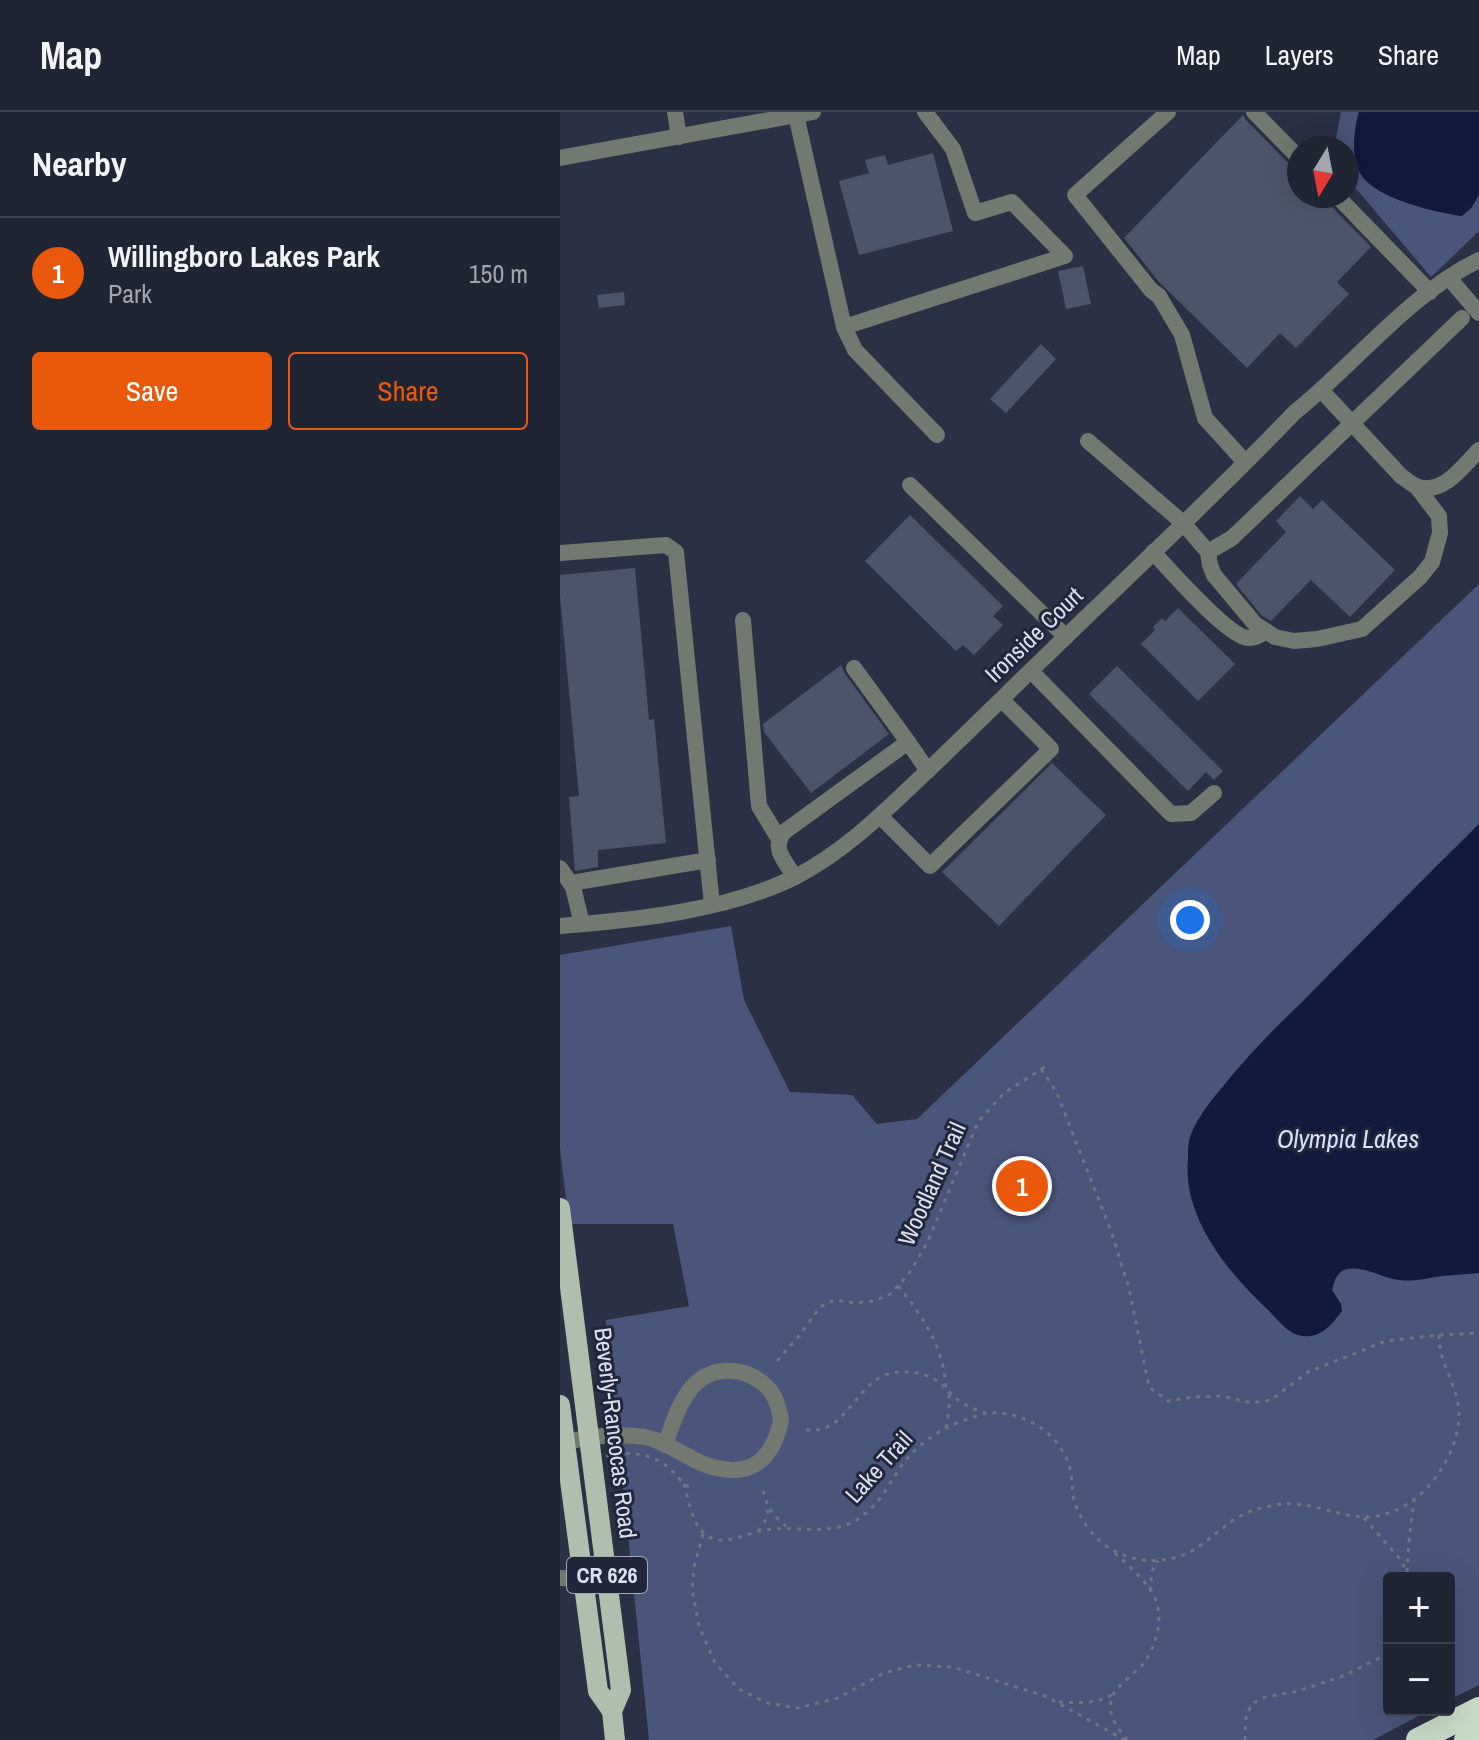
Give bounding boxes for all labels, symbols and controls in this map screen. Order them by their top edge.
text: Map [40,30,102,81]
text: Map [1176,36,1221,74]
text: Layers [1265,36,1334,74]
text: Share [1378,36,1439,74]
north arrow [1287,136,1359,208]
text: Nearby [32,141,127,187]
text: Willingboro Lakes Park [108,236,380,276]
text: 1 [52,256,64,291]
text: 150 m [469,256,528,291]
text: Park [108,276,152,311]
button: Save [32,352,272,430]
button: Share [288,352,528,430]
street label: Ironside Court [977,579,1090,689]
your location [1170,900,1210,940]
street label: Woodland Trail [890,1117,973,1250]
water label: Olympia Lakes [1277,1121,1419,1156]
pin: 1 [996,1156,1048,1216]
street label: Beverly-Rancocas Road [587,1326,645,1540]
street label: Lake Trail [837,1424,919,1509]
road number: CR 626 [567,1557,647,1593]
map controls [1383,1572,1455,1716]
button: + [1383,1572,1455,1644]
button: − [1383,1644,1455,1716]

